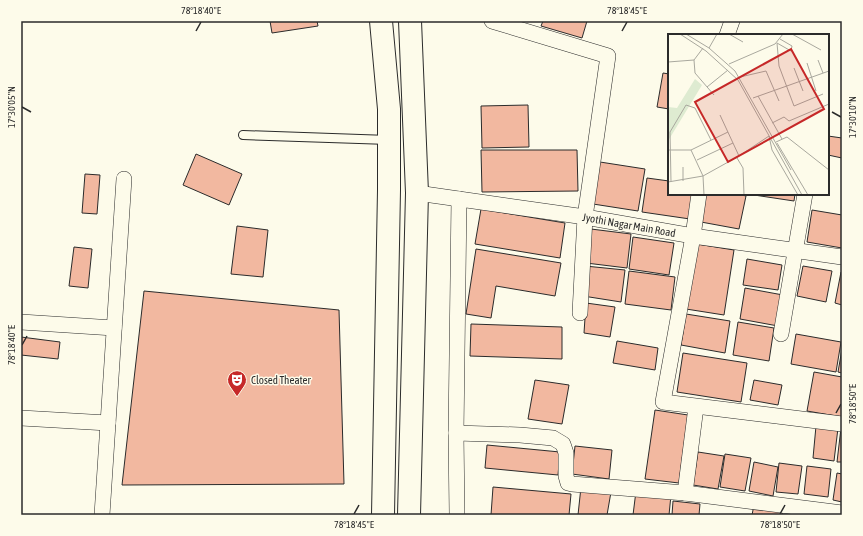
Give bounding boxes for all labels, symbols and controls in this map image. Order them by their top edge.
text: 78°18'40"E [181,5,222,16]
text: 78°18'45"E [607,5,648,16]
inset map [668,34,829,195]
text: 17°30'05"N [6,86,17,128]
text: 17°30'10"N [847,96,858,138]
street label: Jyothi Nagar Main Road [581,211,677,239]
text: 78°18'40"E [6,324,17,365]
theatre icon: Closed Theater [226,369,248,397]
place label: Closed Theater [251,374,312,386]
text: 78°18'50"E [847,383,858,424]
text: 78°18'45"E [334,519,375,530]
text: 78°18'50"E [760,519,801,530]

